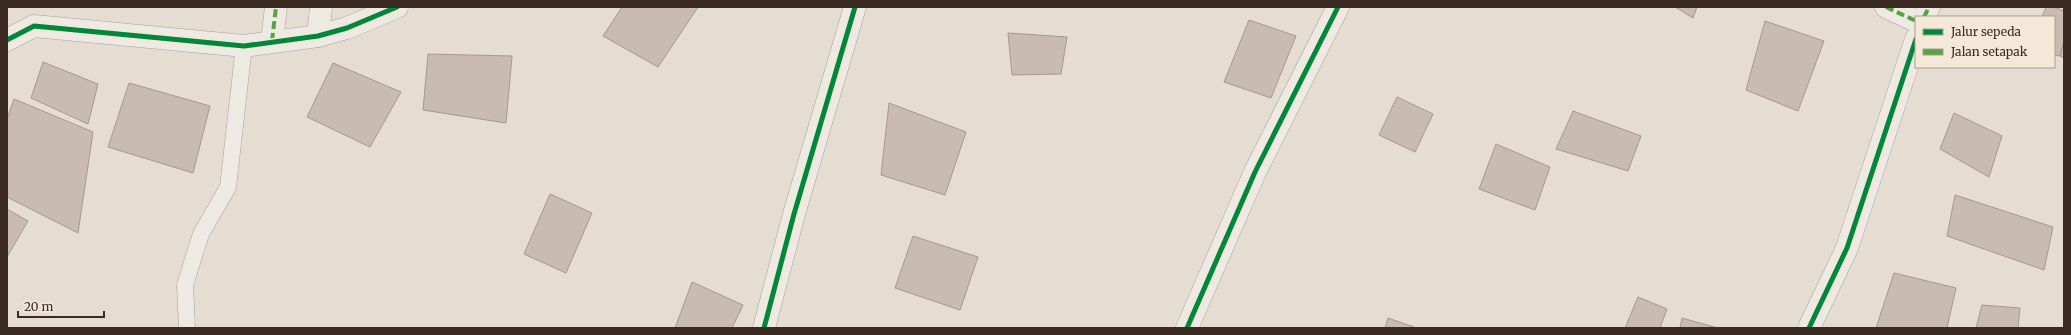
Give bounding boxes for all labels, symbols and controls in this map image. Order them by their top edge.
legend [1915,16,2055,68]
text: Jalur sepeda [1950,24,2022,39]
text: Jalan setapak [1950,44,2028,59]
scale bar [18,293,104,319]
text: 20 m [24,299,53,314]

